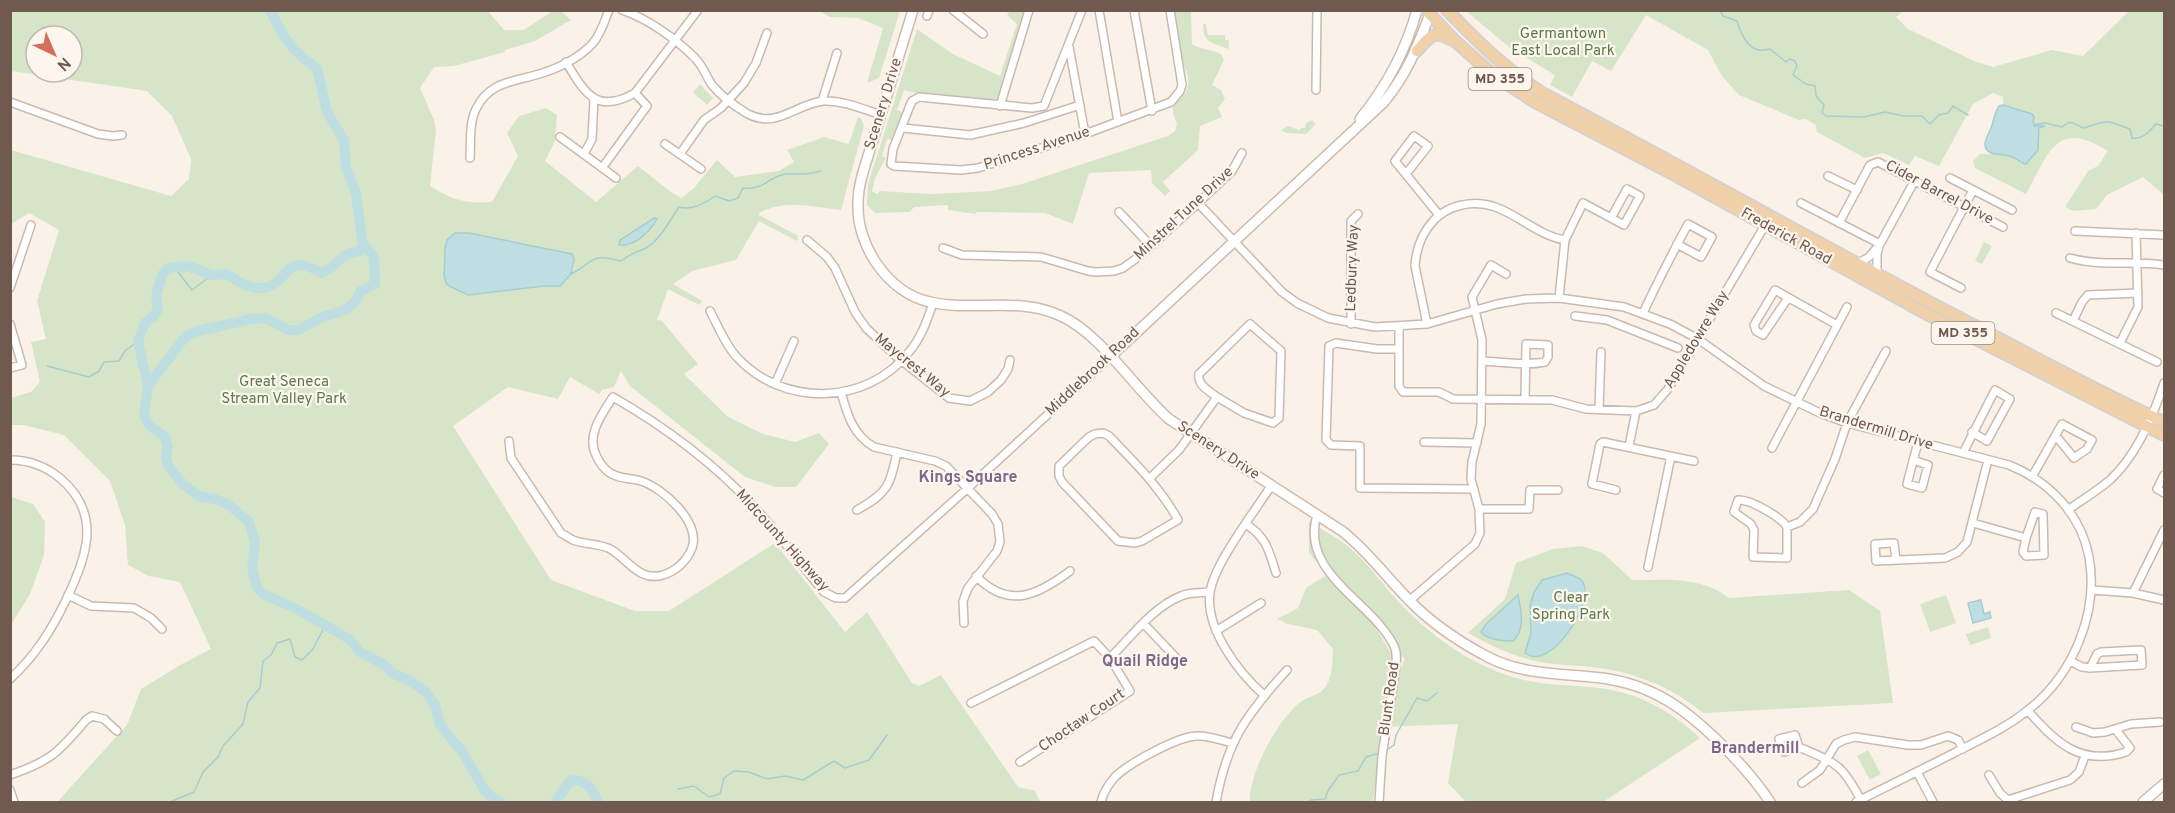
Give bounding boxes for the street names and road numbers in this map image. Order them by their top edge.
street label: Scenery Drive [861,56,907,152]
road number: MD 355 [1468,68,1532,90]
street label: Princess Avenue [982,123,1092,175]
street label: Cider Barrel Drive [1882,156,1996,230]
street label: Minstrel Tune Drive [1130,163,1238,265]
street label: Frederick Road [1737,204,1835,270]
street label: Ledbury Way [1342,224,1364,312]
street label: Appledowre Way [1660,287,1734,393]
road number: MD 355 [1932,322,1994,344]
street label: Middlebrook Road [1042,324,1144,420]
street label: Maycrest Way [870,330,954,402]
street label: Brandermill Drive [1817,403,1935,455]
street label: Scenery Drive [1173,417,1263,485]
street label: Midcounty Highway [731,486,833,596]
street label: Blunt Road [1375,661,1405,737]
street label: Choctaw Court [1035,685,1129,757]

